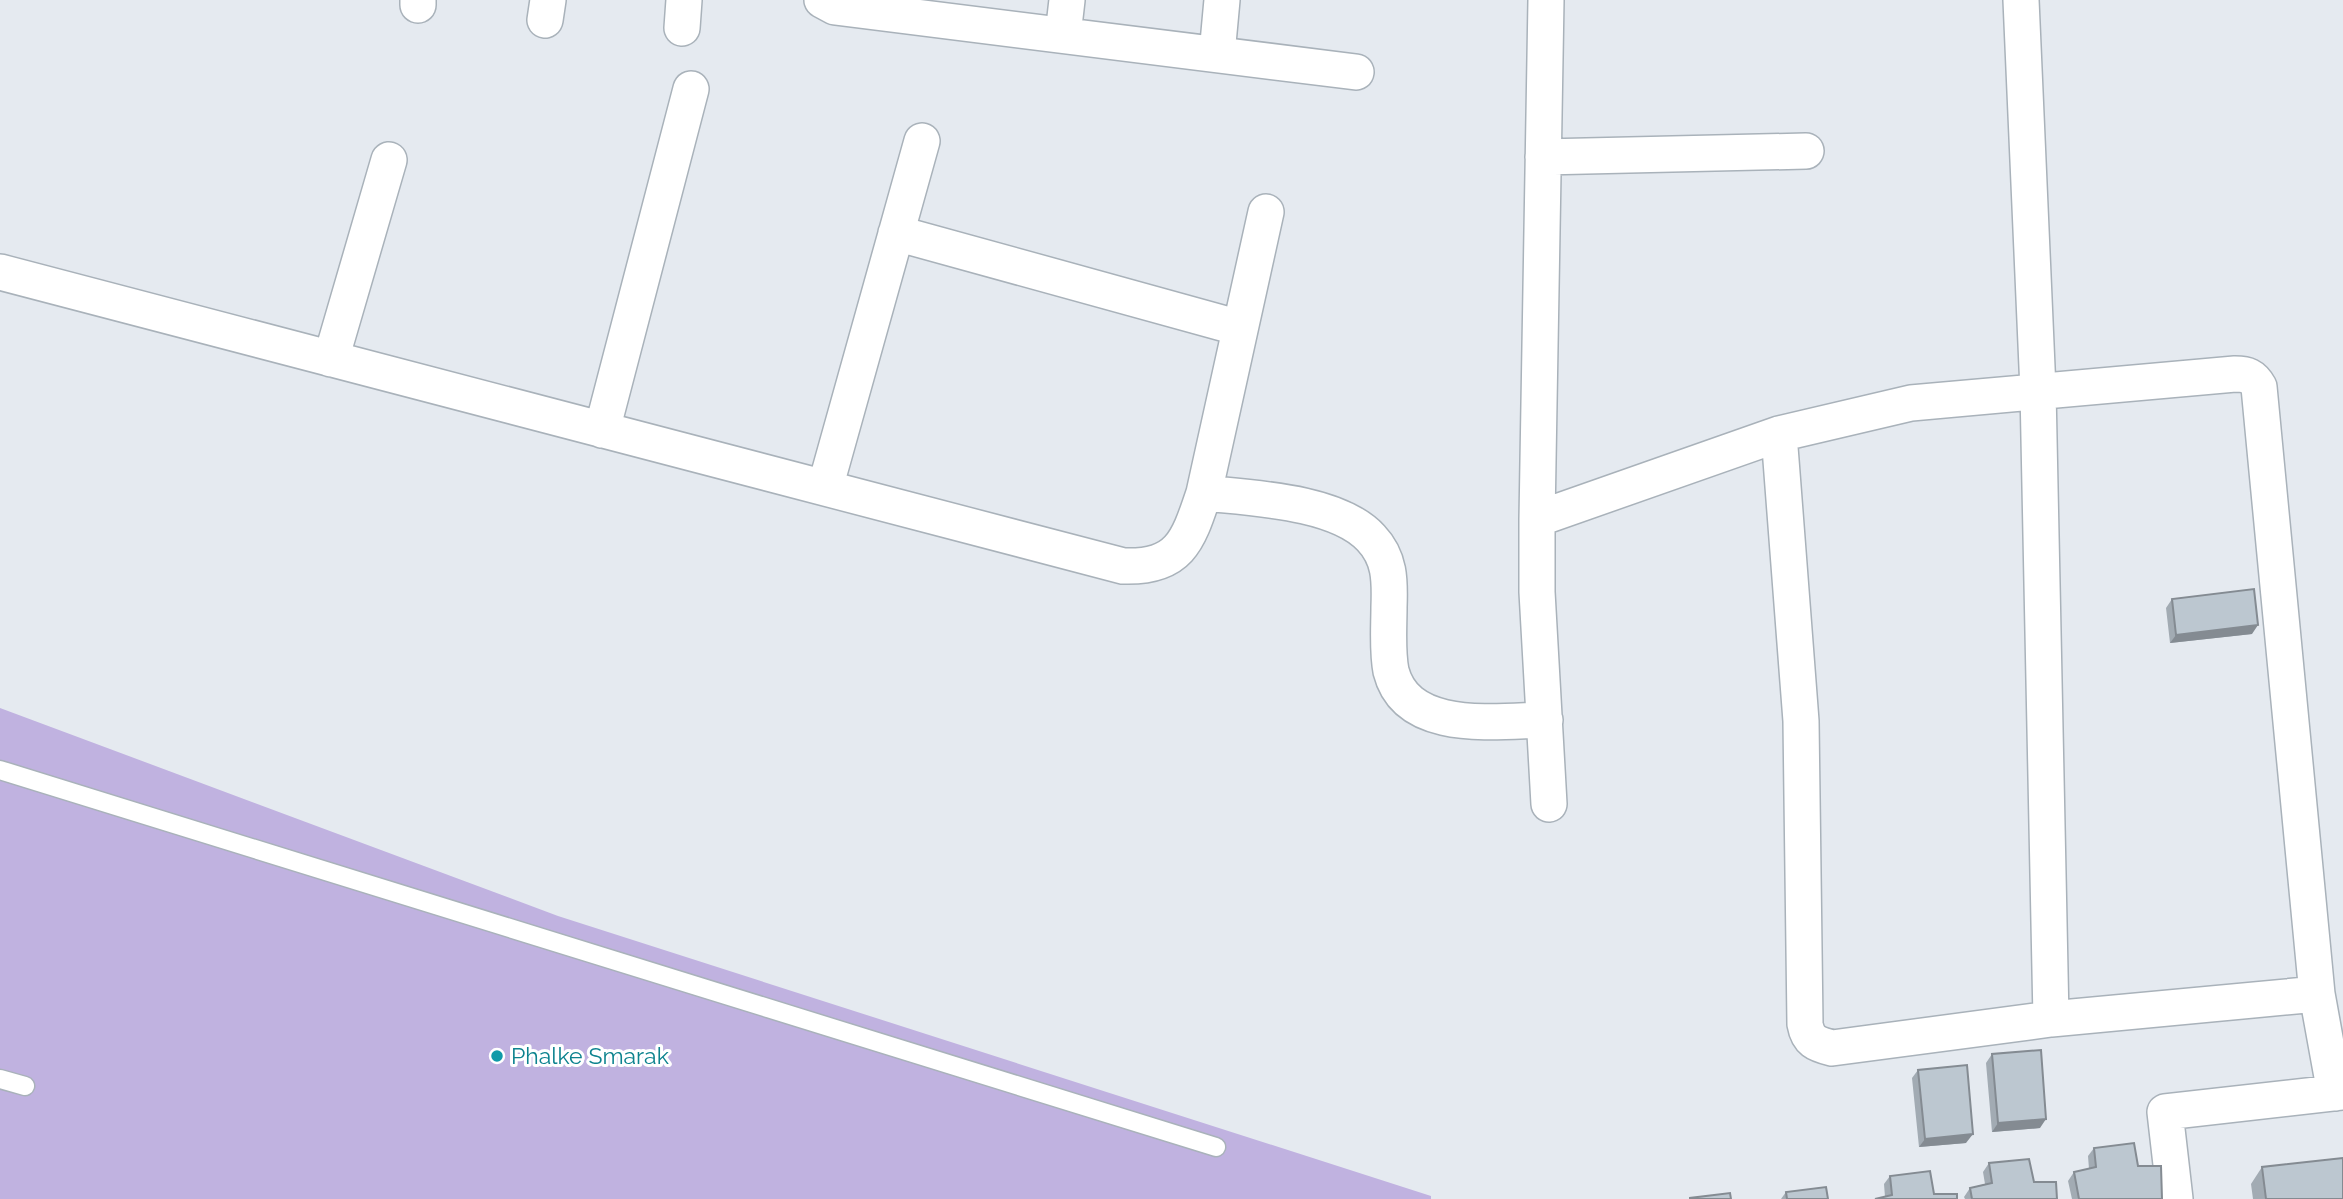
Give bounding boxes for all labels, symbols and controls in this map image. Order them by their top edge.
place label: Phalke Smarak [511,1042,669,1069]
marker: Phalke Smarak [489,1048,505,1064]

